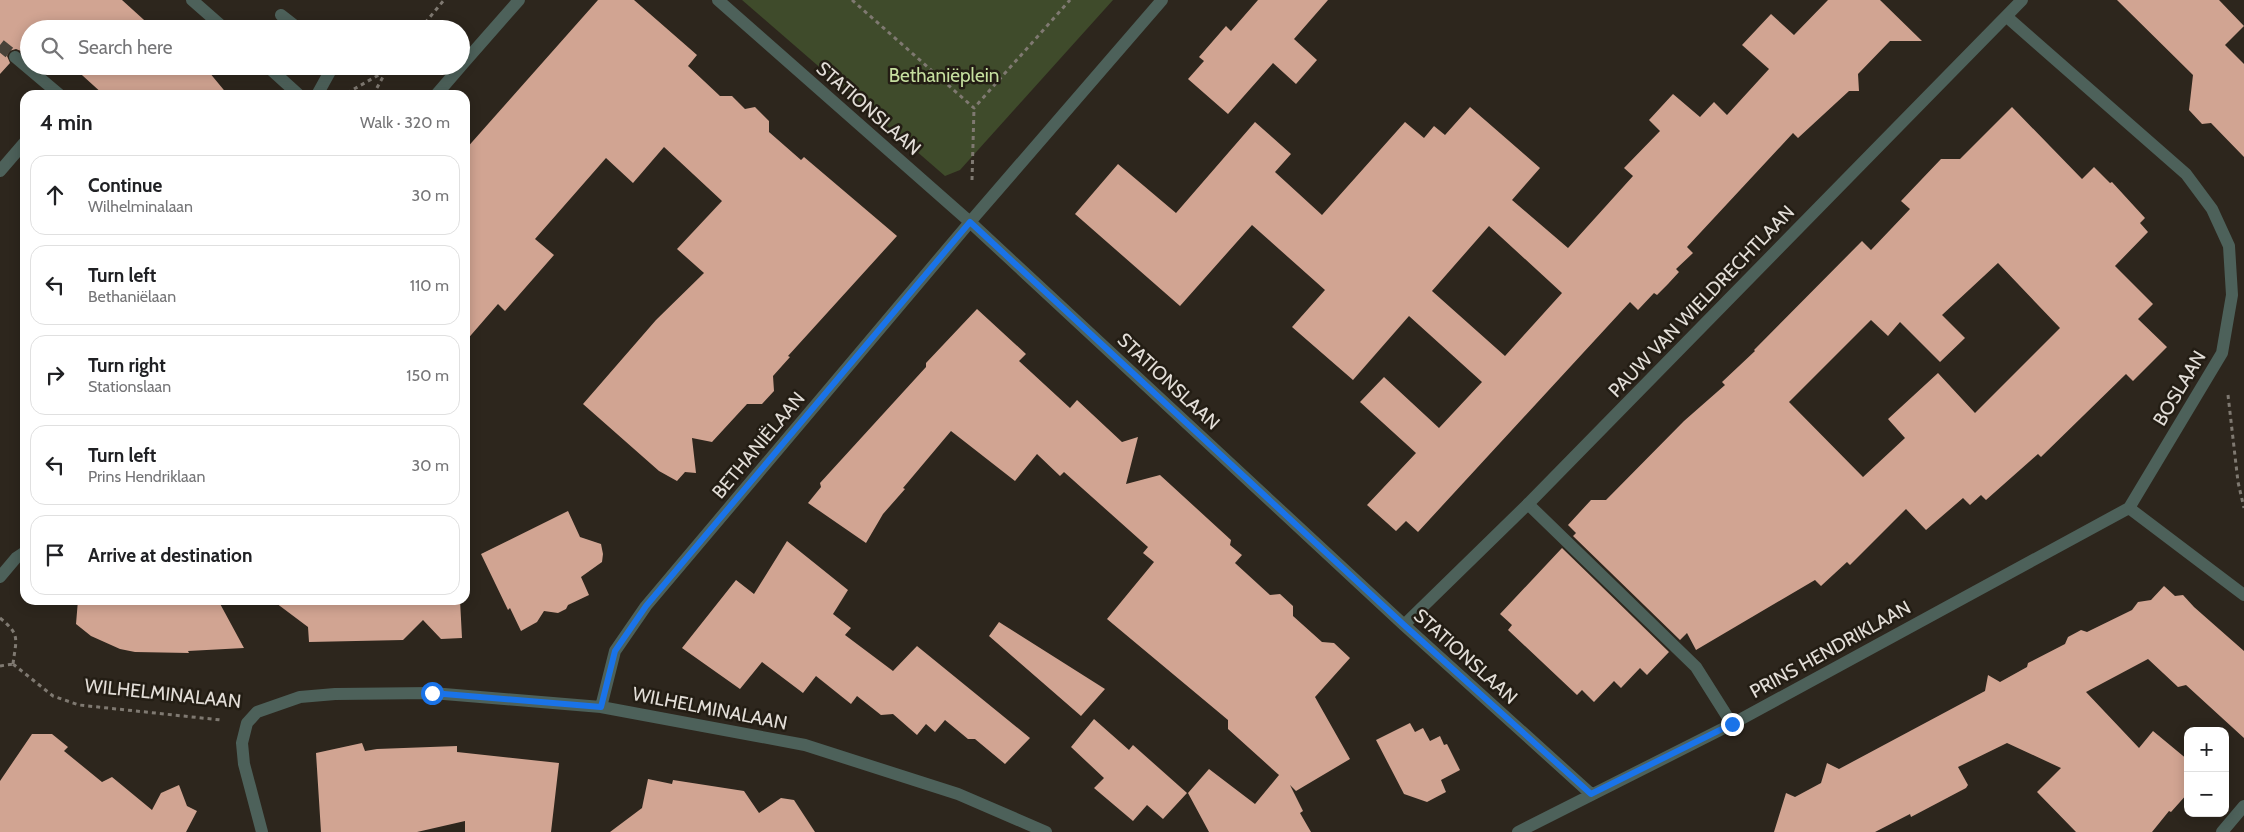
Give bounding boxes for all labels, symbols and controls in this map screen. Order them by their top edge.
search box [20,20,470,75]
icon: search [38,34,66,62]
text: Search here [78,36,172,59]
street label: STATIONSLAAN [812,57,926,160]
park label: Bethaniëplein [889,64,999,87]
text: 4 min [40,110,93,135]
text: Walk · 320 m [360,113,450,132]
text: Continue [88,174,162,197]
icon: ahead [41,181,69,209]
text: 30 m [412,186,449,205]
text: Wilhelminalaan [88,197,193,216]
street label: PAUW VAN WIELDRECHTLAAN [1604,201,1799,402]
text: Turn left [88,264,156,287]
icon: left [41,271,69,299]
text: 110 m [410,276,449,295]
text: Bethaniëlaan [88,287,176,306]
street label: STATIONSLAAN [1113,328,1225,435]
street label: BOSLAAN [2148,347,2211,430]
text: Turn right [88,354,166,377]
icon: right [41,361,69,389]
text: 150 m [406,366,449,385]
text: Stationslaan [88,377,171,396]
street label: BETHANIËLAAN [707,387,810,503]
text: Turn left [88,444,156,467]
icon: left [41,451,69,479]
text: 30 m [412,456,449,475]
text: Prins Hendriklaan [88,467,205,486]
icon: arrive [41,541,69,569]
text: Arrive at destination [88,544,252,567]
street label: PRINS HENDRIKLAAN [1746,596,1915,703]
street label: STATIONSLAAN [1409,604,1522,709]
street label: WILHELMINALAAN [83,674,242,713]
route start [421,682,444,705]
street label: WILHELMINALAAN [630,682,789,735]
route end [1721,713,1744,736]
map controls [2184,727,2229,817]
button: + [2184,727,2229,772]
button: − [2184,772,2229,817]

